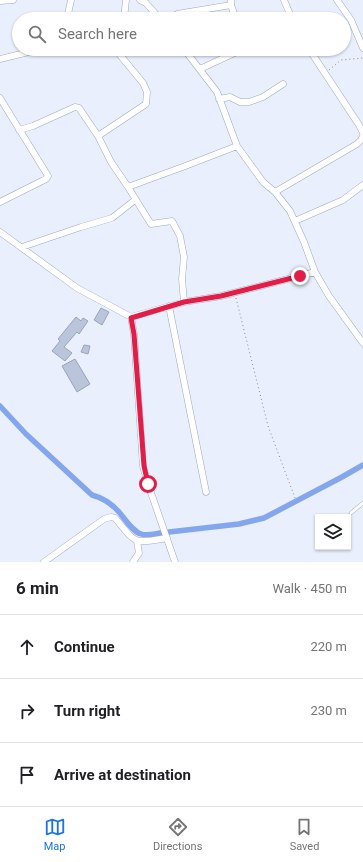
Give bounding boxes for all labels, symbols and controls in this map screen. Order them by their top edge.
search box [12,12,351,56]
icon: search [26,23,48,45]
text: Search here [58,25,137,43]
route end [291,267,309,285]
route start [139,475,157,493]
map controls [315,514,351,550]
button: layers [315,514,351,550]
text: 6 min [16,578,59,598]
text: Walk · 450 m [272,581,347,596]
icon: ahead [16,636,38,658]
text: Continue [54,638,115,656]
text: 220 m [310,639,347,654]
icon: right [16,700,38,722]
text: Turn right [54,702,120,720]
text: 230 m [310,703,347,718]
icon: arrive [16,764,38,786]
text: Arrive at destination [54,766,191,784]
tab: Map [44,816,66,853]
tab: Directions [153,816,202,853]
tab: Saved [290,816,319,853]

